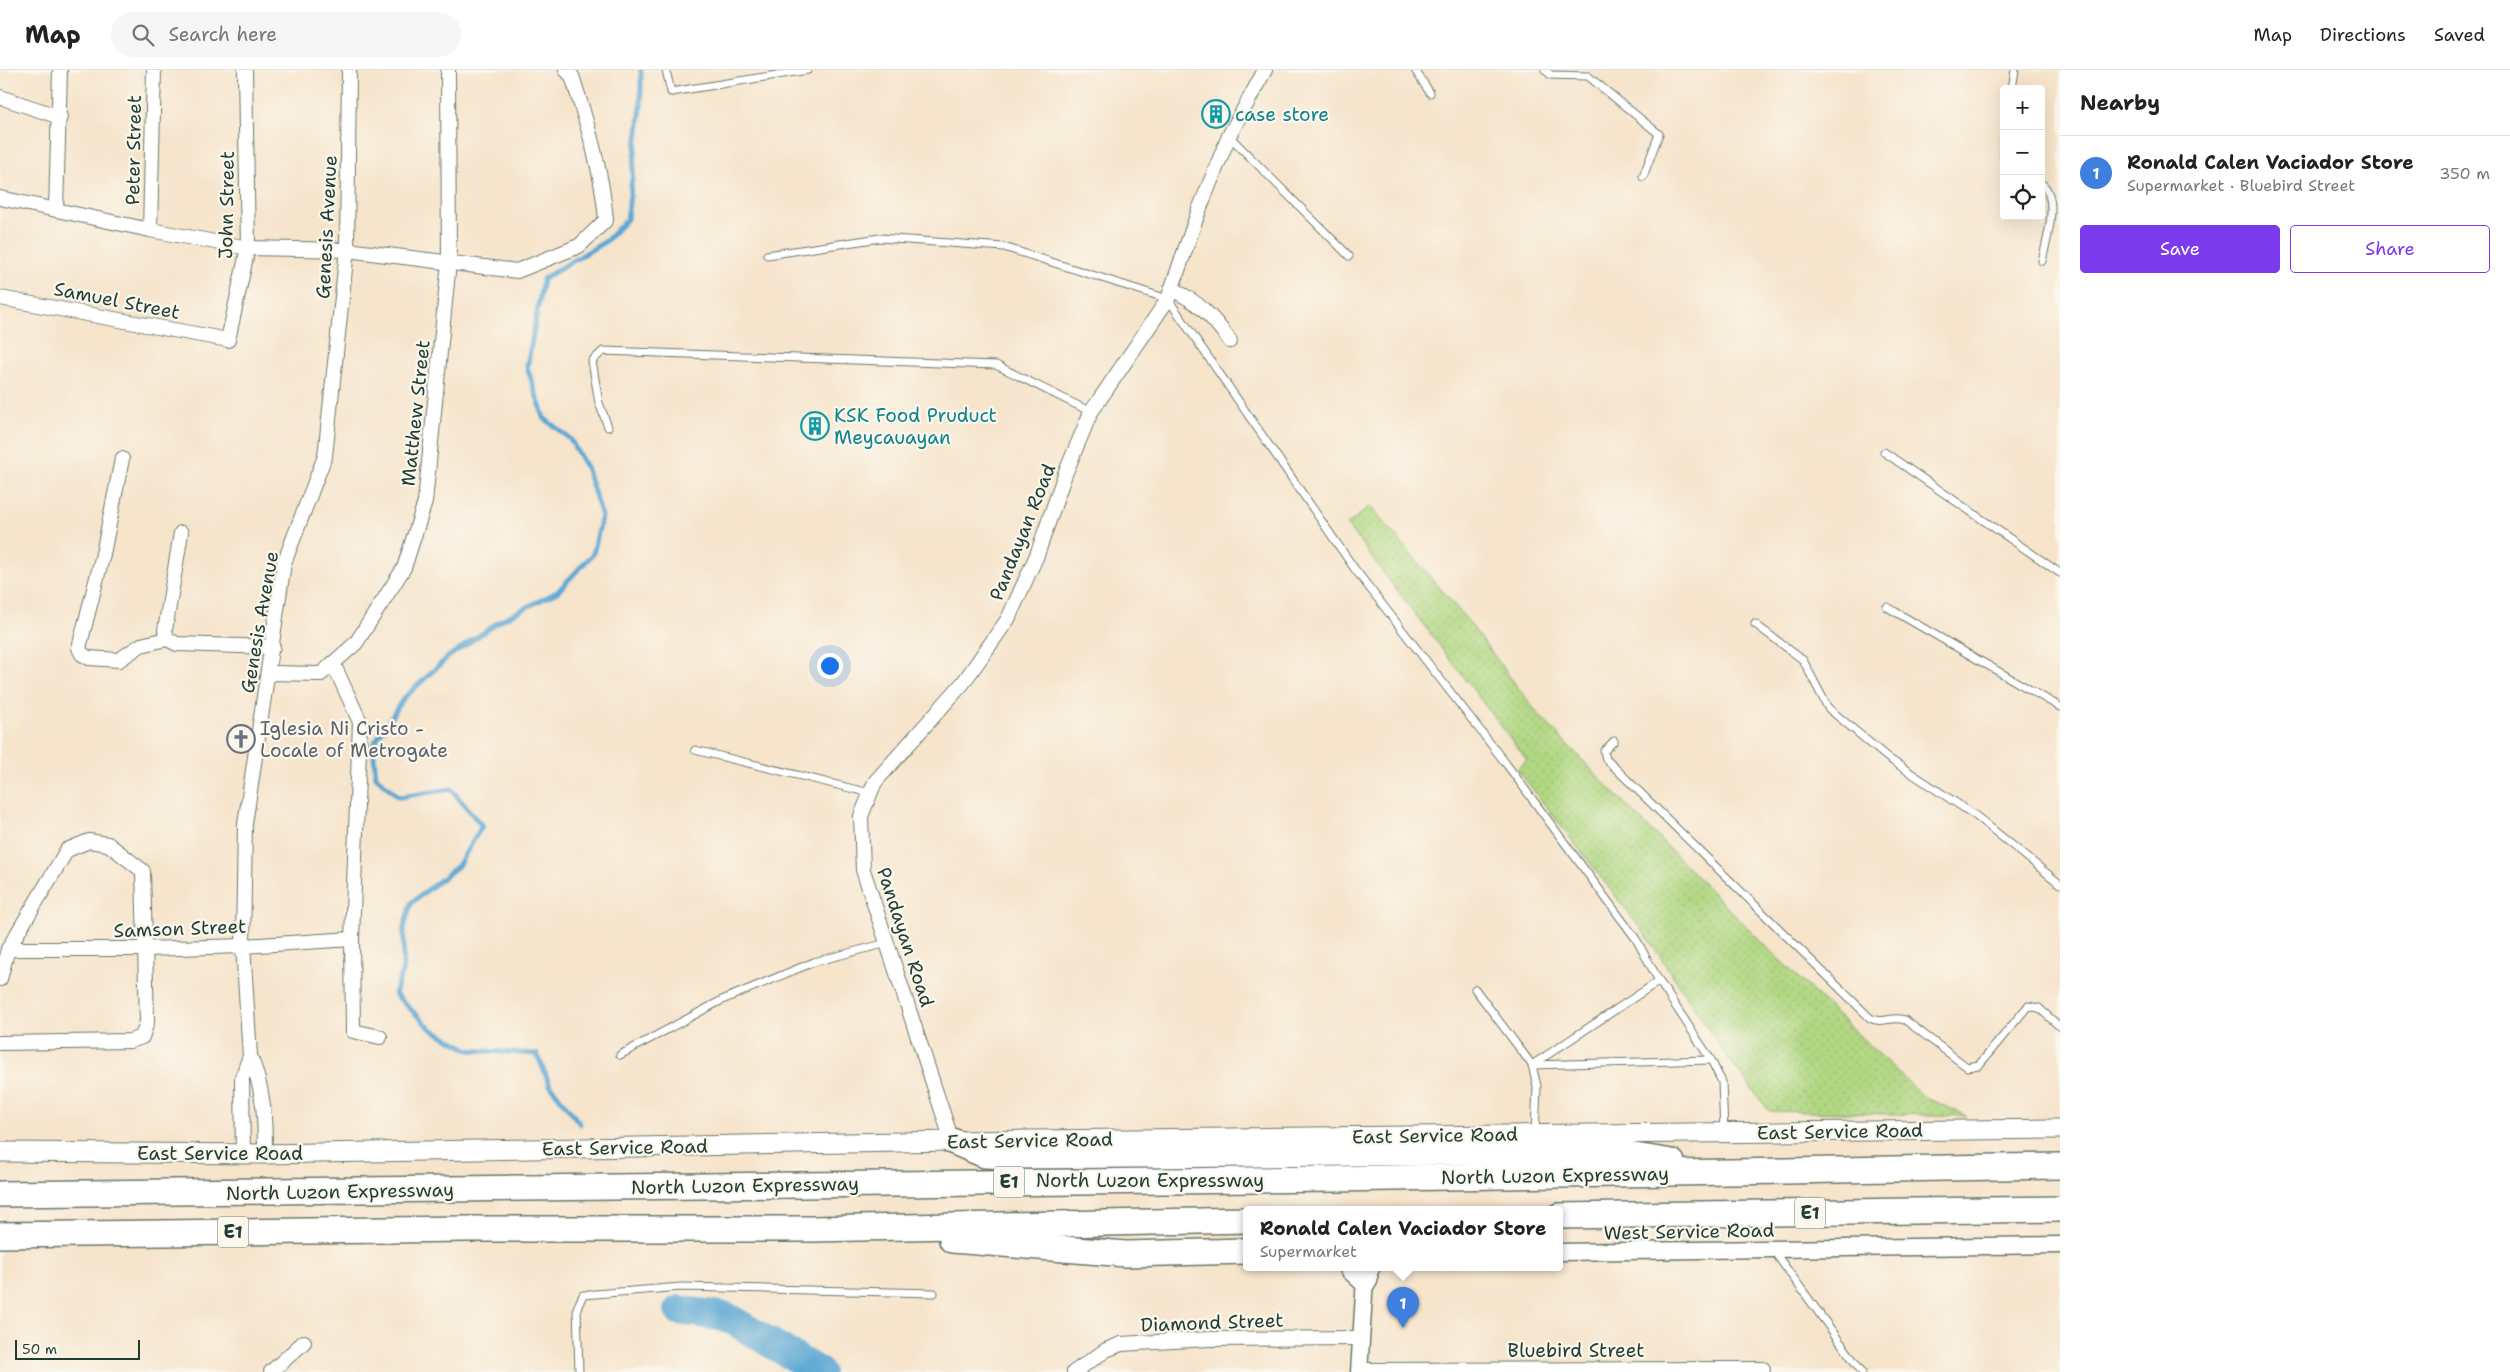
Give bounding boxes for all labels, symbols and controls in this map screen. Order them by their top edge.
search box [111,12,461,57]
text: Map [25,19,81,51]
icon: search [129,21,157,49]
text: Search here [169,22,277,47]
text: Map [2254,23,2292,47]
text: Directions [2320,23,2406,47]
text: Saved [2434,23,2485,47]
map controls [2000,85,2045,220]
button: + [2000,85,2045,130]
text: Nearby [2080,89,2160,117]
street label: Peter Street [120,95,147,205]
building icon: case store [1201,99,1231,129]
place label: case store [1235,102,1329,127]
button: − [2000,130,2045,175]
text: Ronald Calen Vaciador Store [2127,150,2414,175]
street label: John Street [213,151,240,259]
street label: Genesis Avenue [310,155,343,299]
text: 1 [2092,163,2100,184]
text: 350 m [2439,163,2490,184]
button: locate [2000,175,2045,220]
text: Supermarket · Bluebird Street [2127,175,2355,196]
button: Save [2080,225,2280,273]
button: Share [2290,225,2490,273]
street label: Samuel Street [52,276,182,325]
street label: Matthew Street [395,339,436,487]
place label: KSK Food Pruduct Meycauayan [834,403,997,450]
building icon: KSK Food Pruduct Meycauayan [800,411,830,441]
street label: Pandayan Road [984,460,1061,604]
street label: Genesis Avenue [235,549,284,695]
your location [817,653,843,679]
place label: Iglesia Ni Cristo - Locale of Metrogate [260,716,448,763]
church icon: Iglesia Ni Cristo - Locale of Metrogate [226,724,256,754]
street label: Pandayan Road [871,864,940,1010]
street label: Samson Street [113,914,247,943]
street label: East Service Road [1757,1118,1923,1145]
street label: East Service Road [1352,1122,1518,1149]
street label: East Service Road [947,1127,1113,1154]
street label: East Service Road [542,1134,708,1161]
street label: East Service Road [137,1141,303,1166]
street label: North Luzon Expressway [1441,1161,1669,1190]
road number: E1 [994,1166,1024,1198]
street label: North Luzon Expressway [1036,1168,1264,1193]
street label: North Luzon Expressway [631,1171,859,1200]
street label: North Luzon Expressway [226,1177,454,1206]
road number: E1 [1795,1198,1825,1228]
popup [1243,1206,1563,1271]
road number: E1 [218,1216,248,1248]
text: Ronald Calen Vaciador Store [1260,1216,1546,1241]
street label: West Service Road [1603,1218,1775,1245]
text: Supermarket [1260,1241,1357,1262]
pin: 1 [1387,1287,1419,1328]
street label: Diamond Street [1140,1308,1284,1337]
scale bar [15,1337,140,1360]
street label: Bluebird Street [1507,1338,1645,1363]
text: 50 m [22,1340,57,1358]

